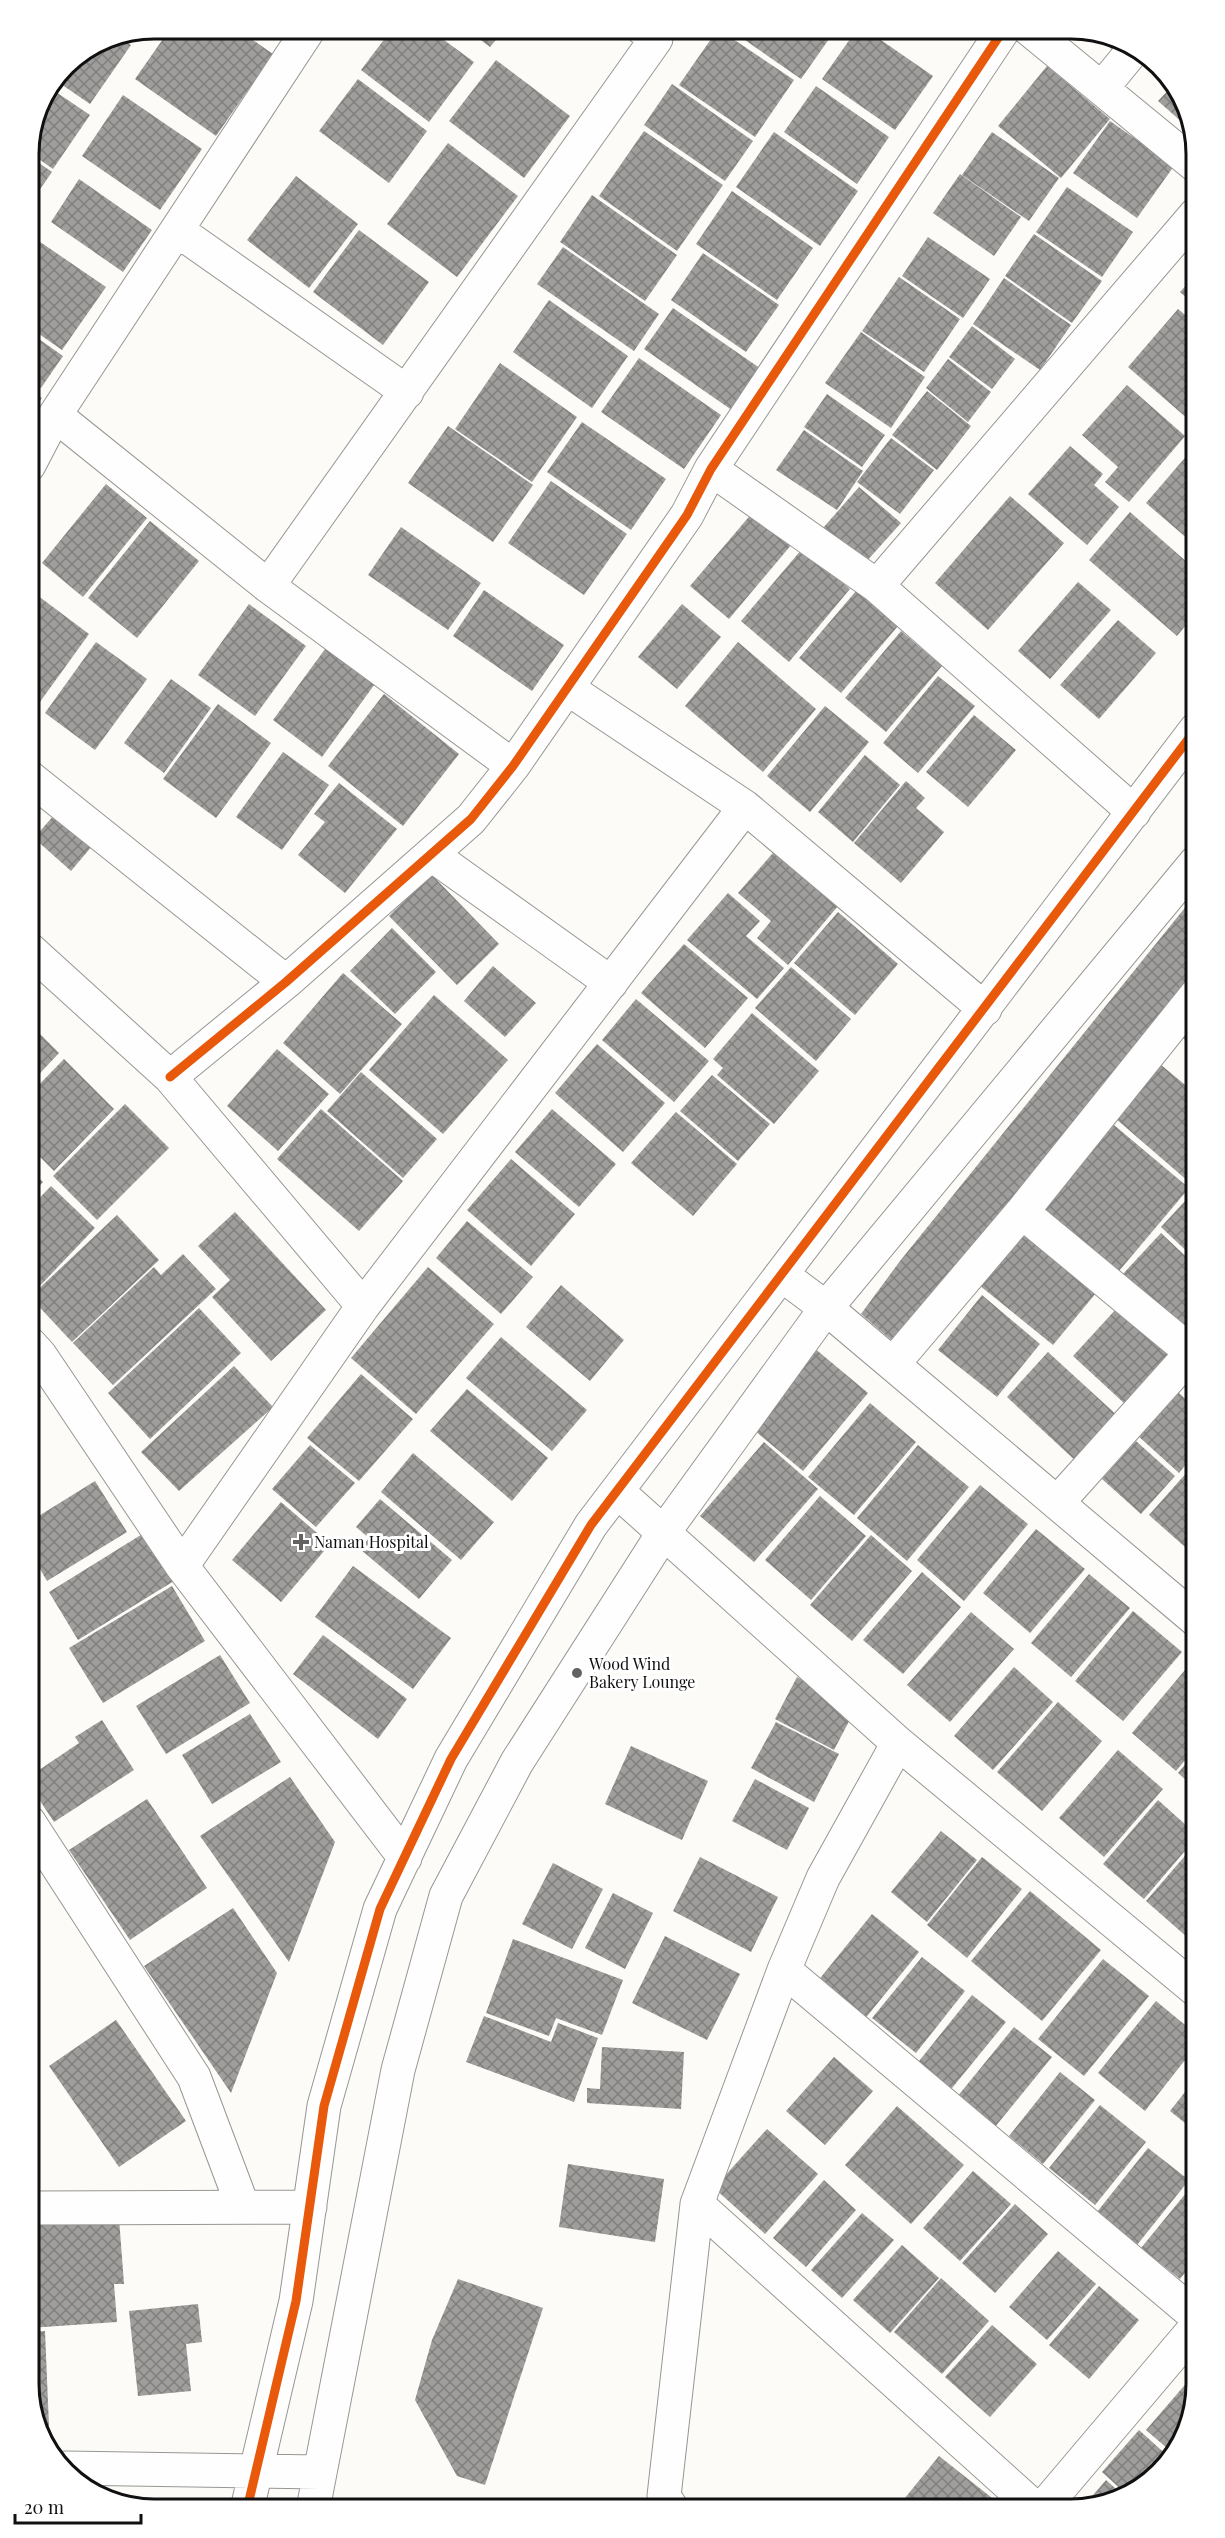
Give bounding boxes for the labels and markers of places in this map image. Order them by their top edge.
place label: Naman Hospital [314,1531,429,1552]
marker: Naman Hospital [292,1533,310,1551]
place label: Wood Wind Bakery Lounge [588,1653,695,1692]
marker: Wood Wind Bakery Lounge [570,1666,584,1680]

